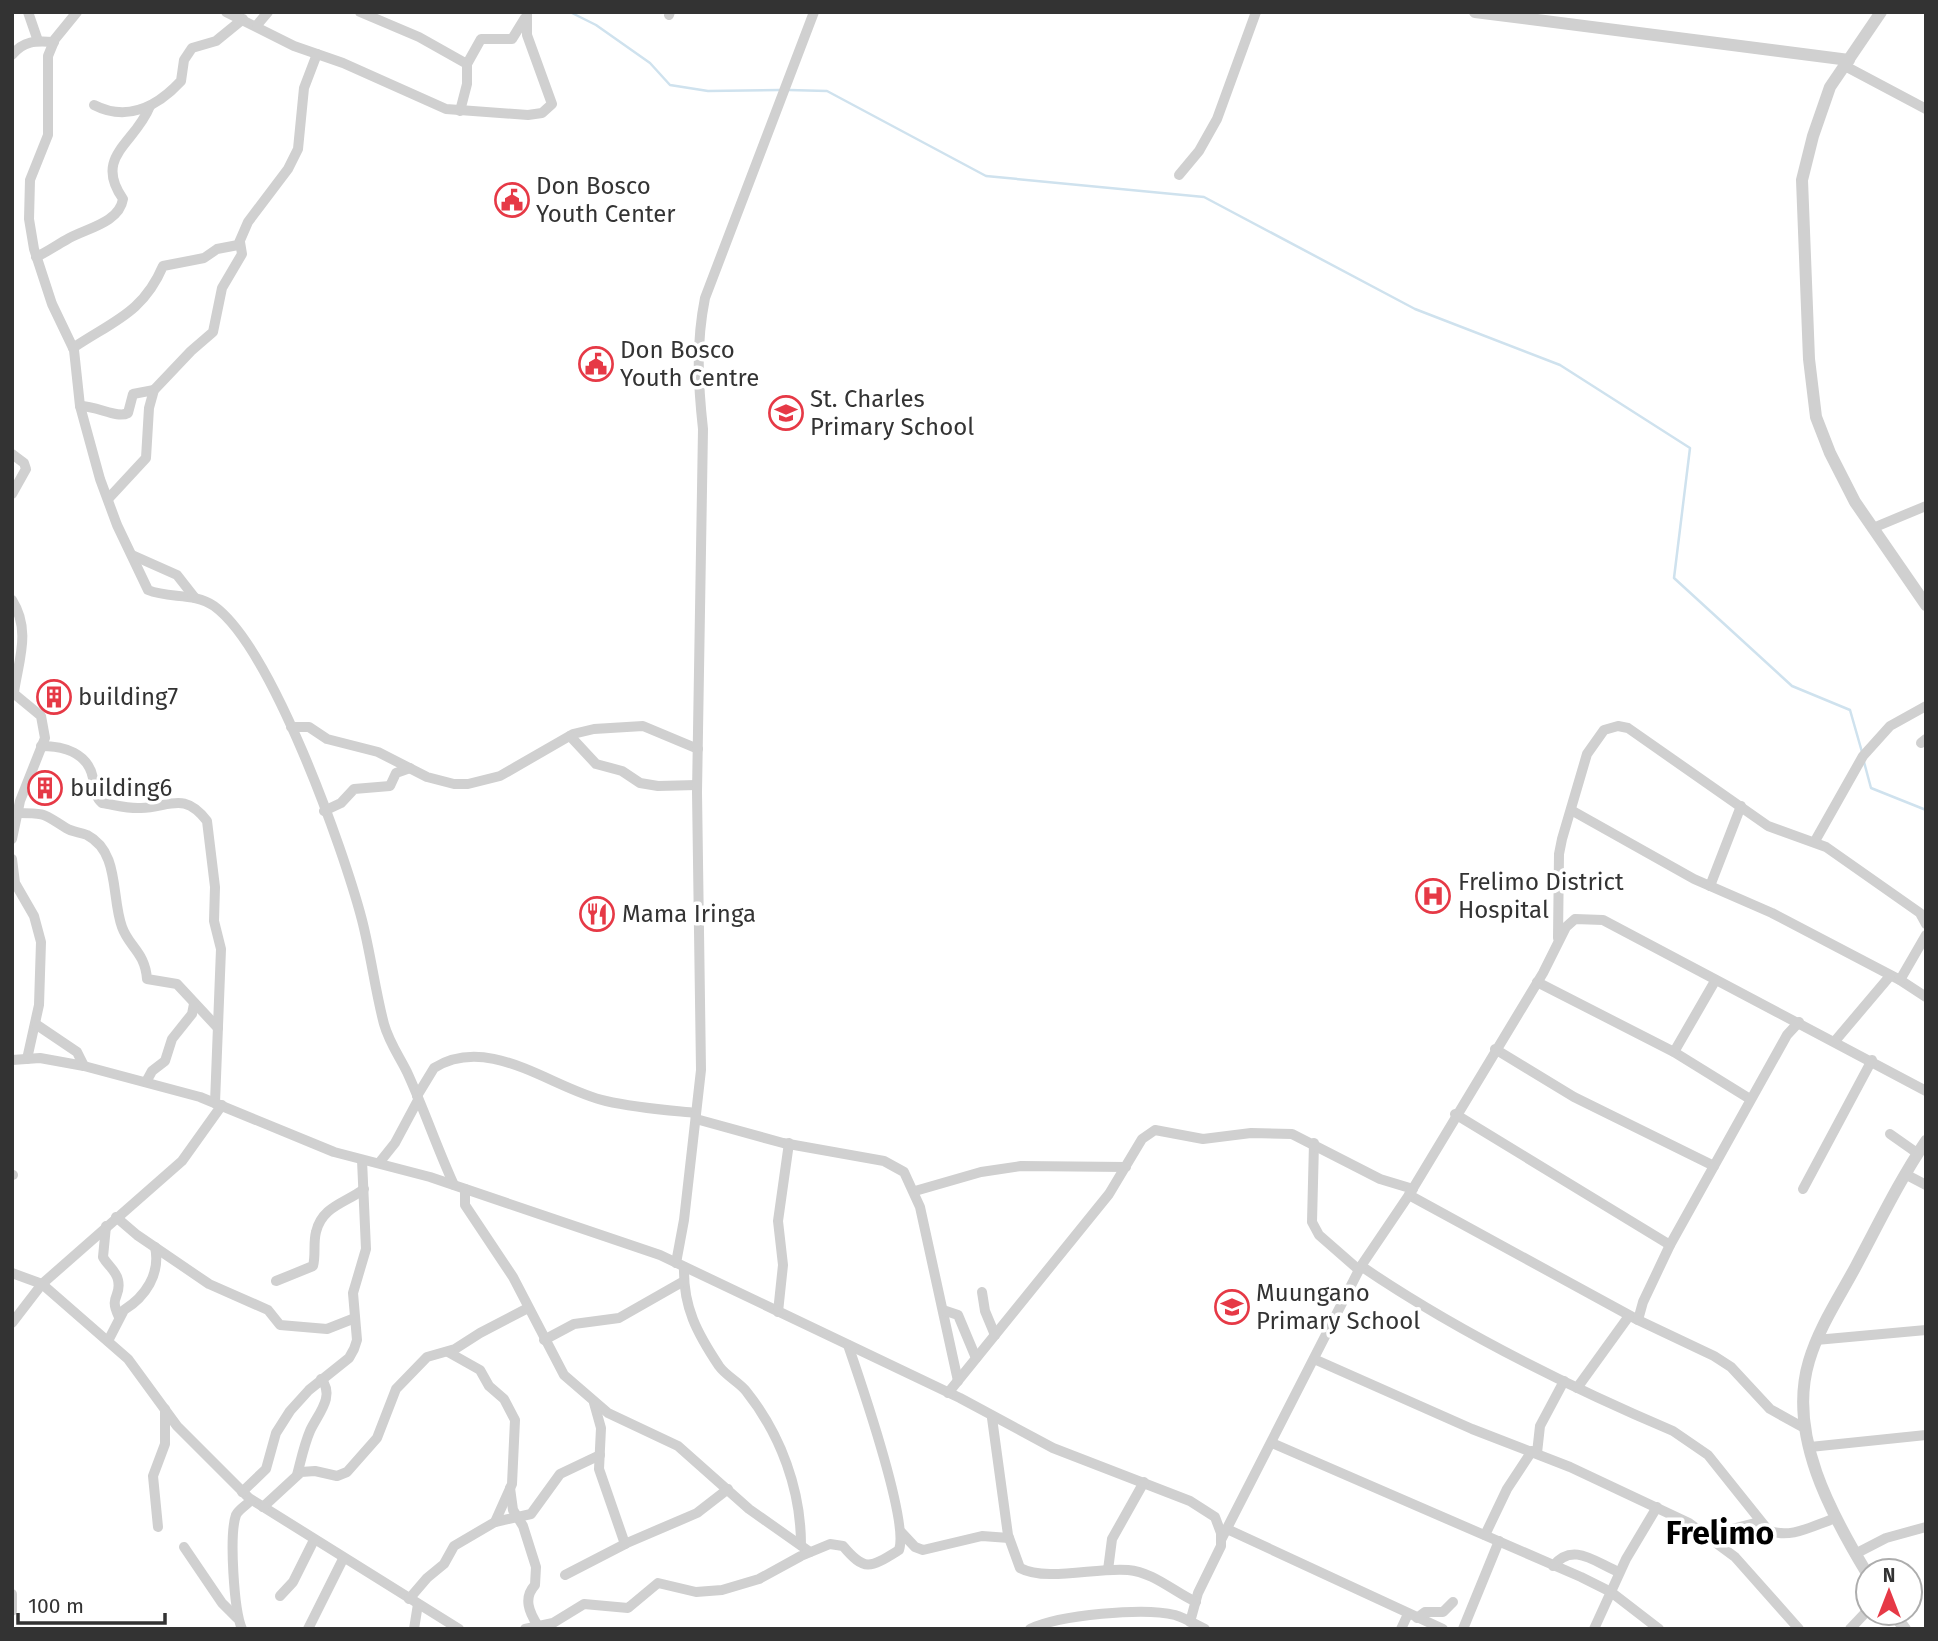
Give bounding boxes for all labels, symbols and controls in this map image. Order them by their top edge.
place label: Don Bosco Youth Center [536,172,676,228]
public building icon: Don Bosco Youth Center [493,181,531,219]
place label: Don Bosco Youth Centre [620,336,759,392]
public building icon: Don Bosco Youth Centre [577,345,615,383]
place label: St. Charles Primary School [810,385,974,441]
school or university icon: St. Charles Primary School [767,394,805,432]
building icon: building7 [35,678,73,716]
place label: building7 [78,683,178,711]
building icon: building6 [26,769,64,807]
place label: building6 [70,774,172,802]
place label: Frelimo District Hospital [1458,868,1624,924]
hospital icon: Frelimo District Hospital [1414,877,1452,915]
restaurant icon: Mama Iringa [578,895,616,933]
place label: Mama Iringa [622,900,756,928]
place label: Muungano Primary School [1256,1279,1420,1335]
school or university icon: Muungano Primary School [1213,1288,1251,1326]
district label: Frelimo [1666,1514,1774,1552]
north arrow [1854,1557,1924,1627]
text: N [1883,1564,1895,1587]
scale bar [18,1582,164,1626]
text: 100 m [28,1593,84,1619]

